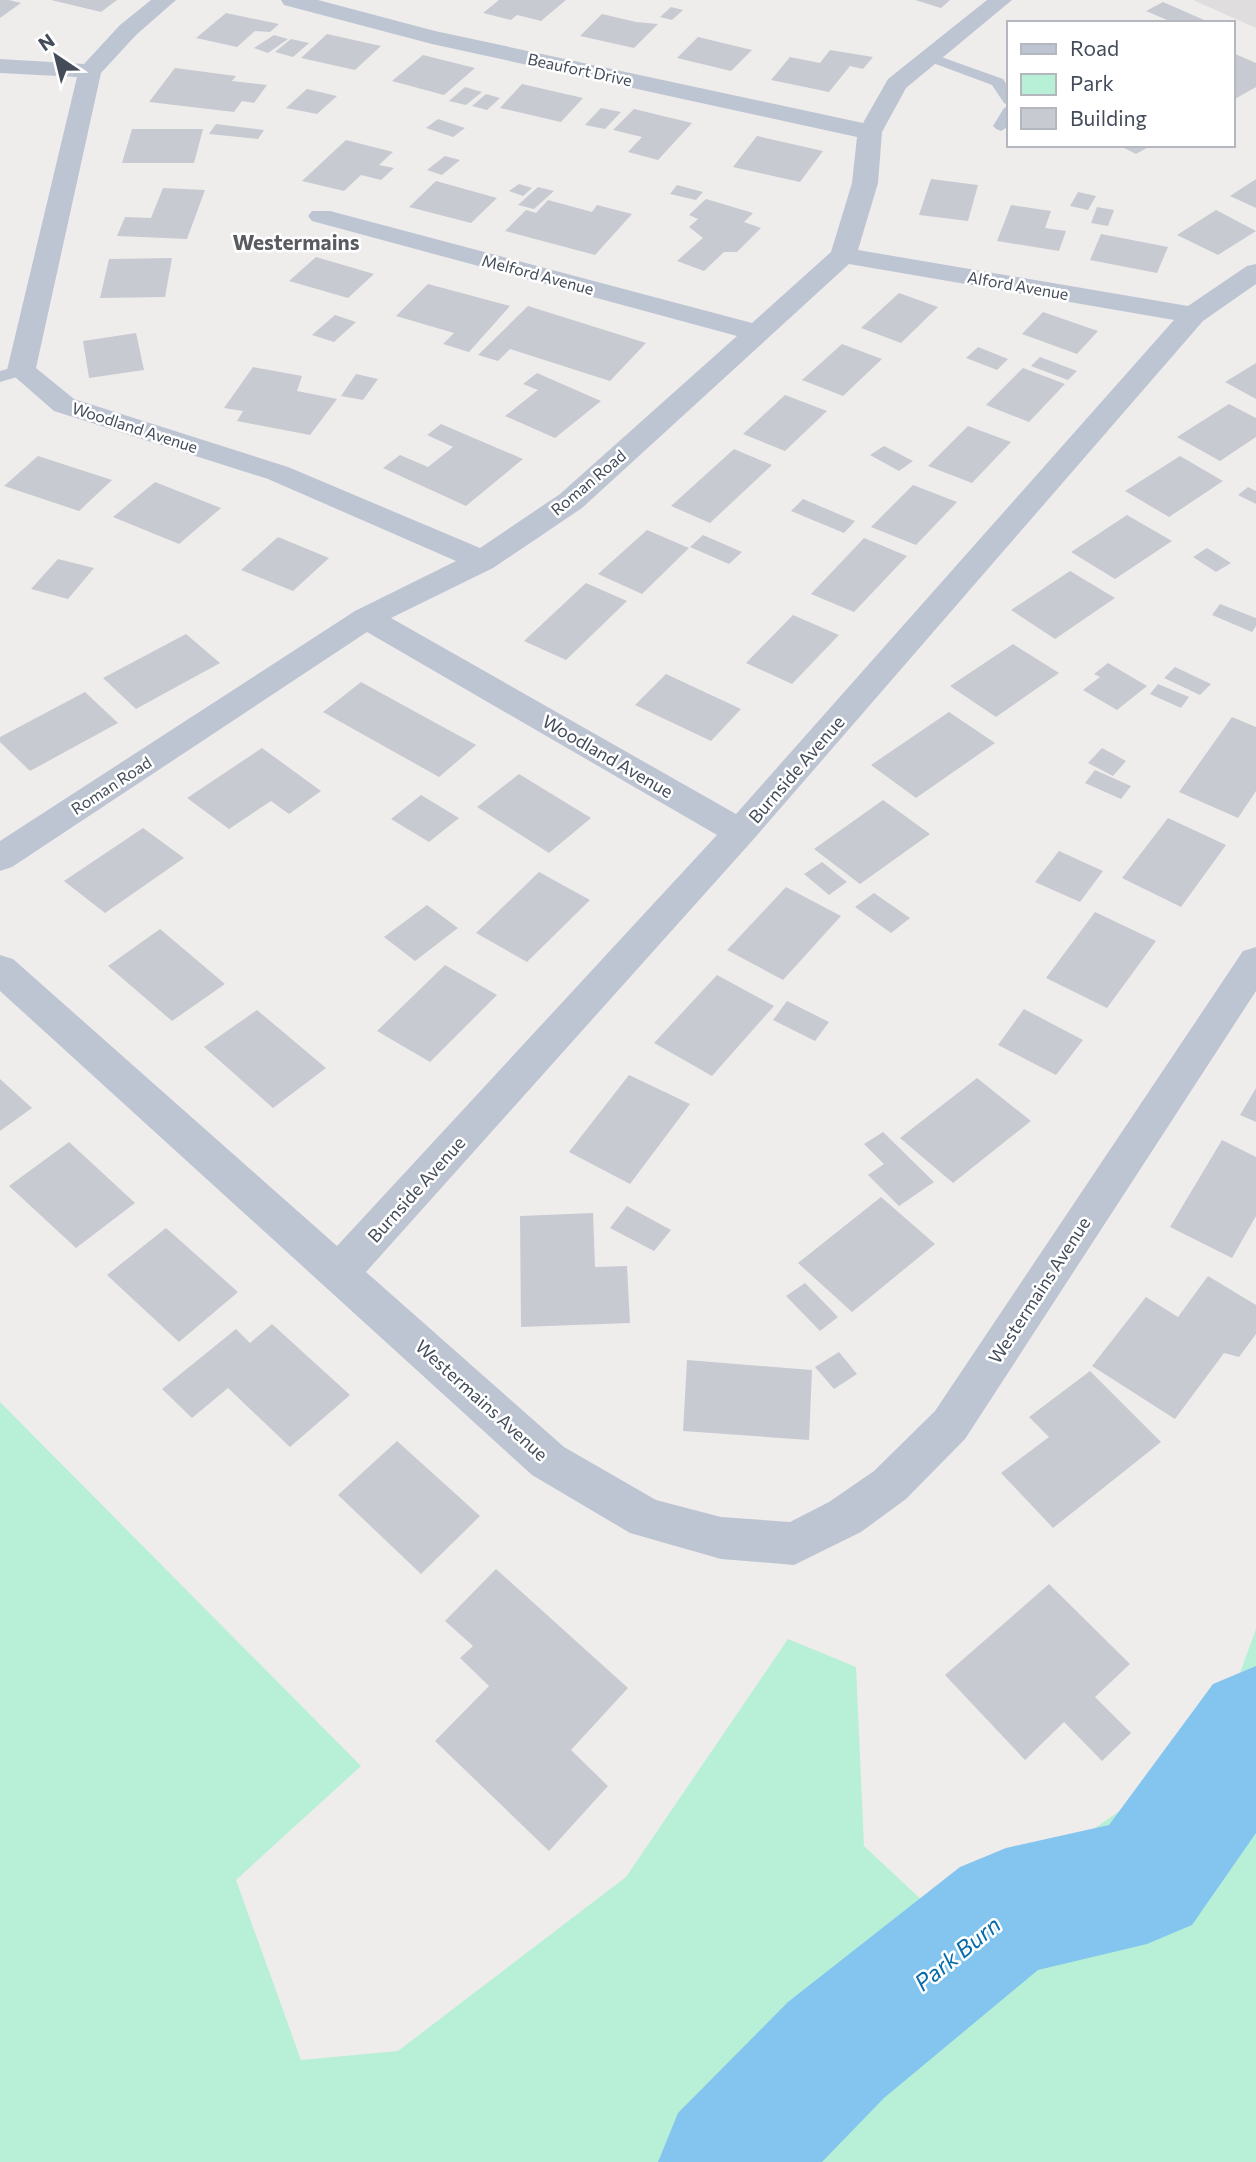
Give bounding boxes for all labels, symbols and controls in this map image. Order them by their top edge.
north arrow [21,21,91,91]
legend [1007,21,1235,147]
text: N [34,28,58,55]
text: Road [1070,35,1119,60]
street label: Beaufort Drive [526,49,634,89]
text: Park [1070,70,1114,95]
text: Building [1070,105,1147,130]
district label: Westermains [233,229,360,254]
street label: Melford Avenue [480,250,596,298]
street label: Alford Avenue [966,267,1070,303]
street label: Woodland Avenue [70,398,200,456]
street label: Roman Road [547,445,629,519]
street label: Woodland Avenue [539,710,677,802]
street label: Burnside Avenue [743,711,849,827]
street label: Roman Road [67,752,155,818]
street label: Burnside Avenue [363,1131,469,1247]
street label: Westermains Avenue [983,1213,1095,1367]
street label: Westermains Avenue [411,1335,553,1465]
water label: Park Burn [908,1910,1006,1996]

